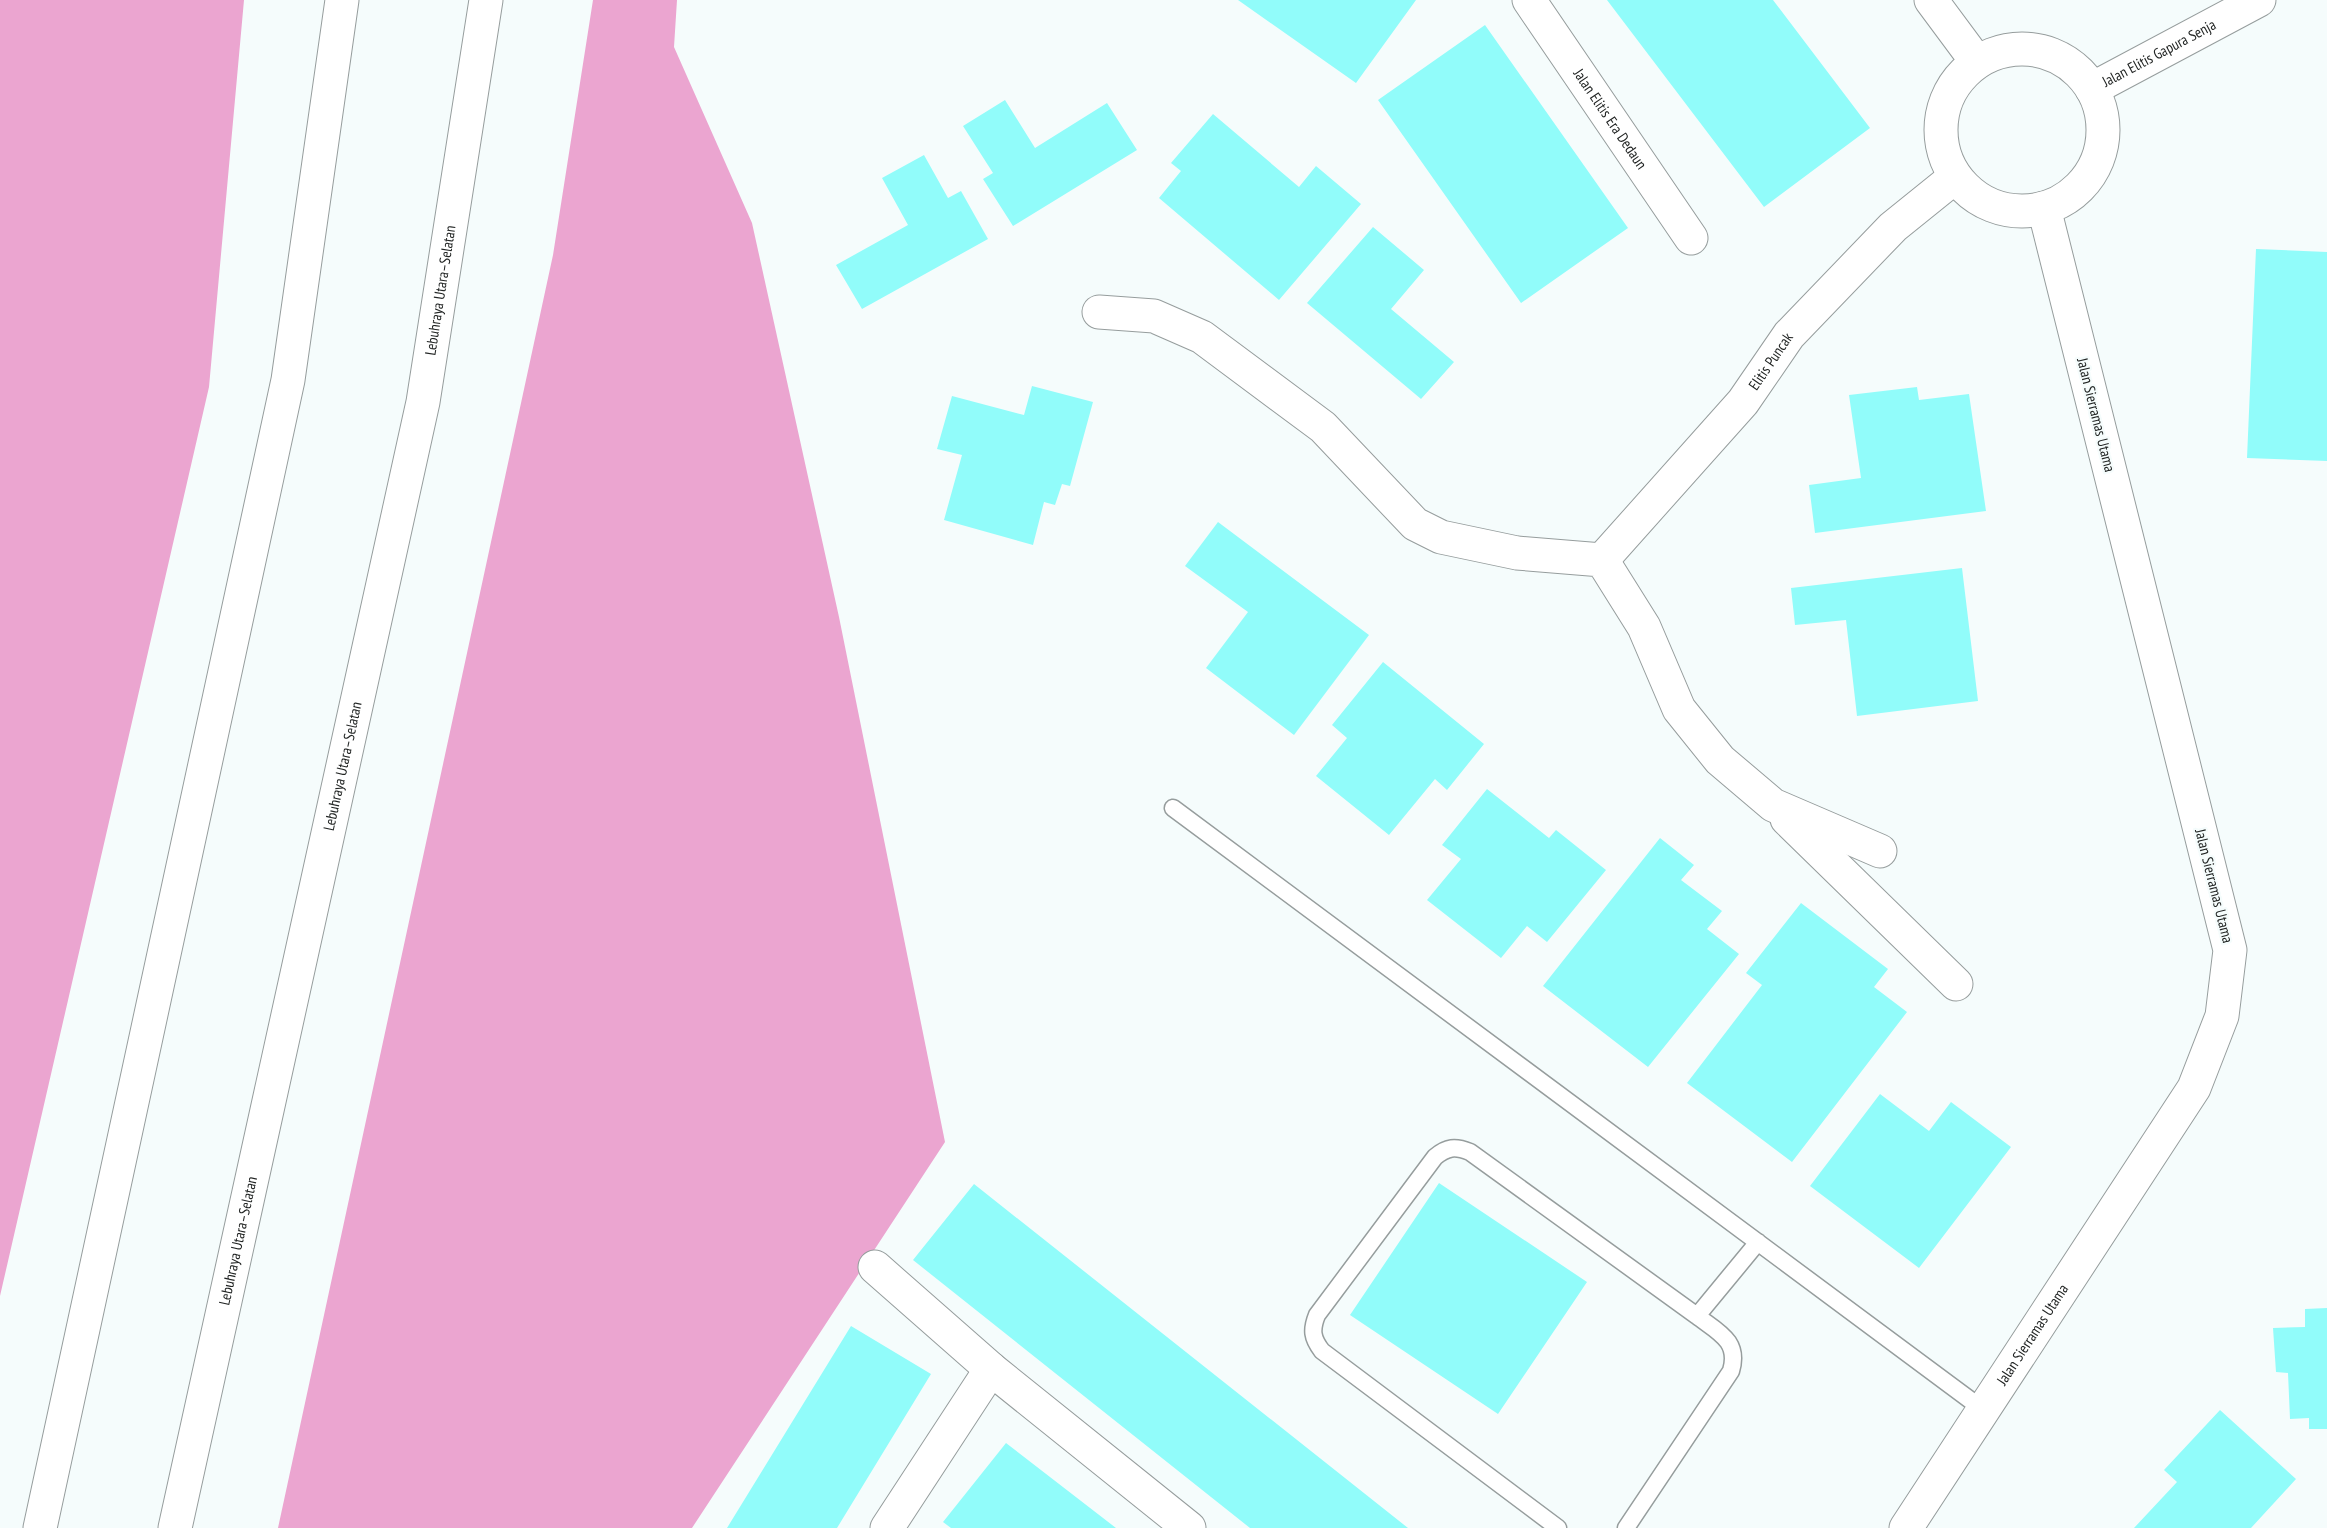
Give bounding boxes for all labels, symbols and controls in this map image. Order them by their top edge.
street label: Jalan Elitis Gapura Senja [2098,15,2219,91]
street label: Jalan Elitis Era Dedaun [1569,64,1651,173]
street label: Lebuhraya Utara–Selatan [420,224,460,357]
street label: Elitis Puncak [1744,329,1797,394]
street label: Jalan Sierramas Utama [2073,355,2120,474]
street label: Lebuhraya Utara–Selatan [319,700,366,832]
street label: Jalan Sierramas Utama [2191,826,2238,945]
street label: Lebuhraya Utara–Selatan [214,1175,261,1307]
street label: Jalan Sierramas Utama [1992,1280,2072,1389]

